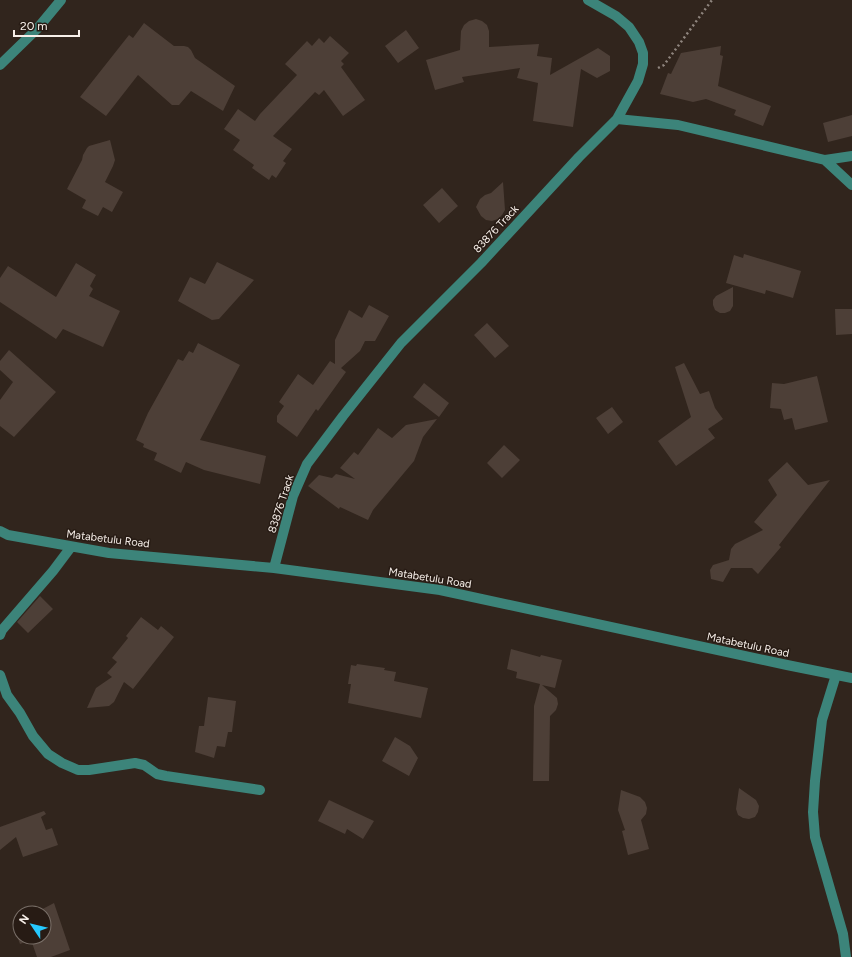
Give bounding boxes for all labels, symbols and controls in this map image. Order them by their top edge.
scale bar [14,12,79,38]
text: 20 m [20,19,48,33]
street label: 83876 Track [471,202,522,256]
street label: 83876 Track [265,473,297,535]
street label: Matabetulu Road [66,527,150,551]
street label: Matabetulu Road [387,565,473,591]
street label: Matabetulu Road [706,630,790,660]
north arrow [12,905,52,945]
text: N [16,912,32,927]

